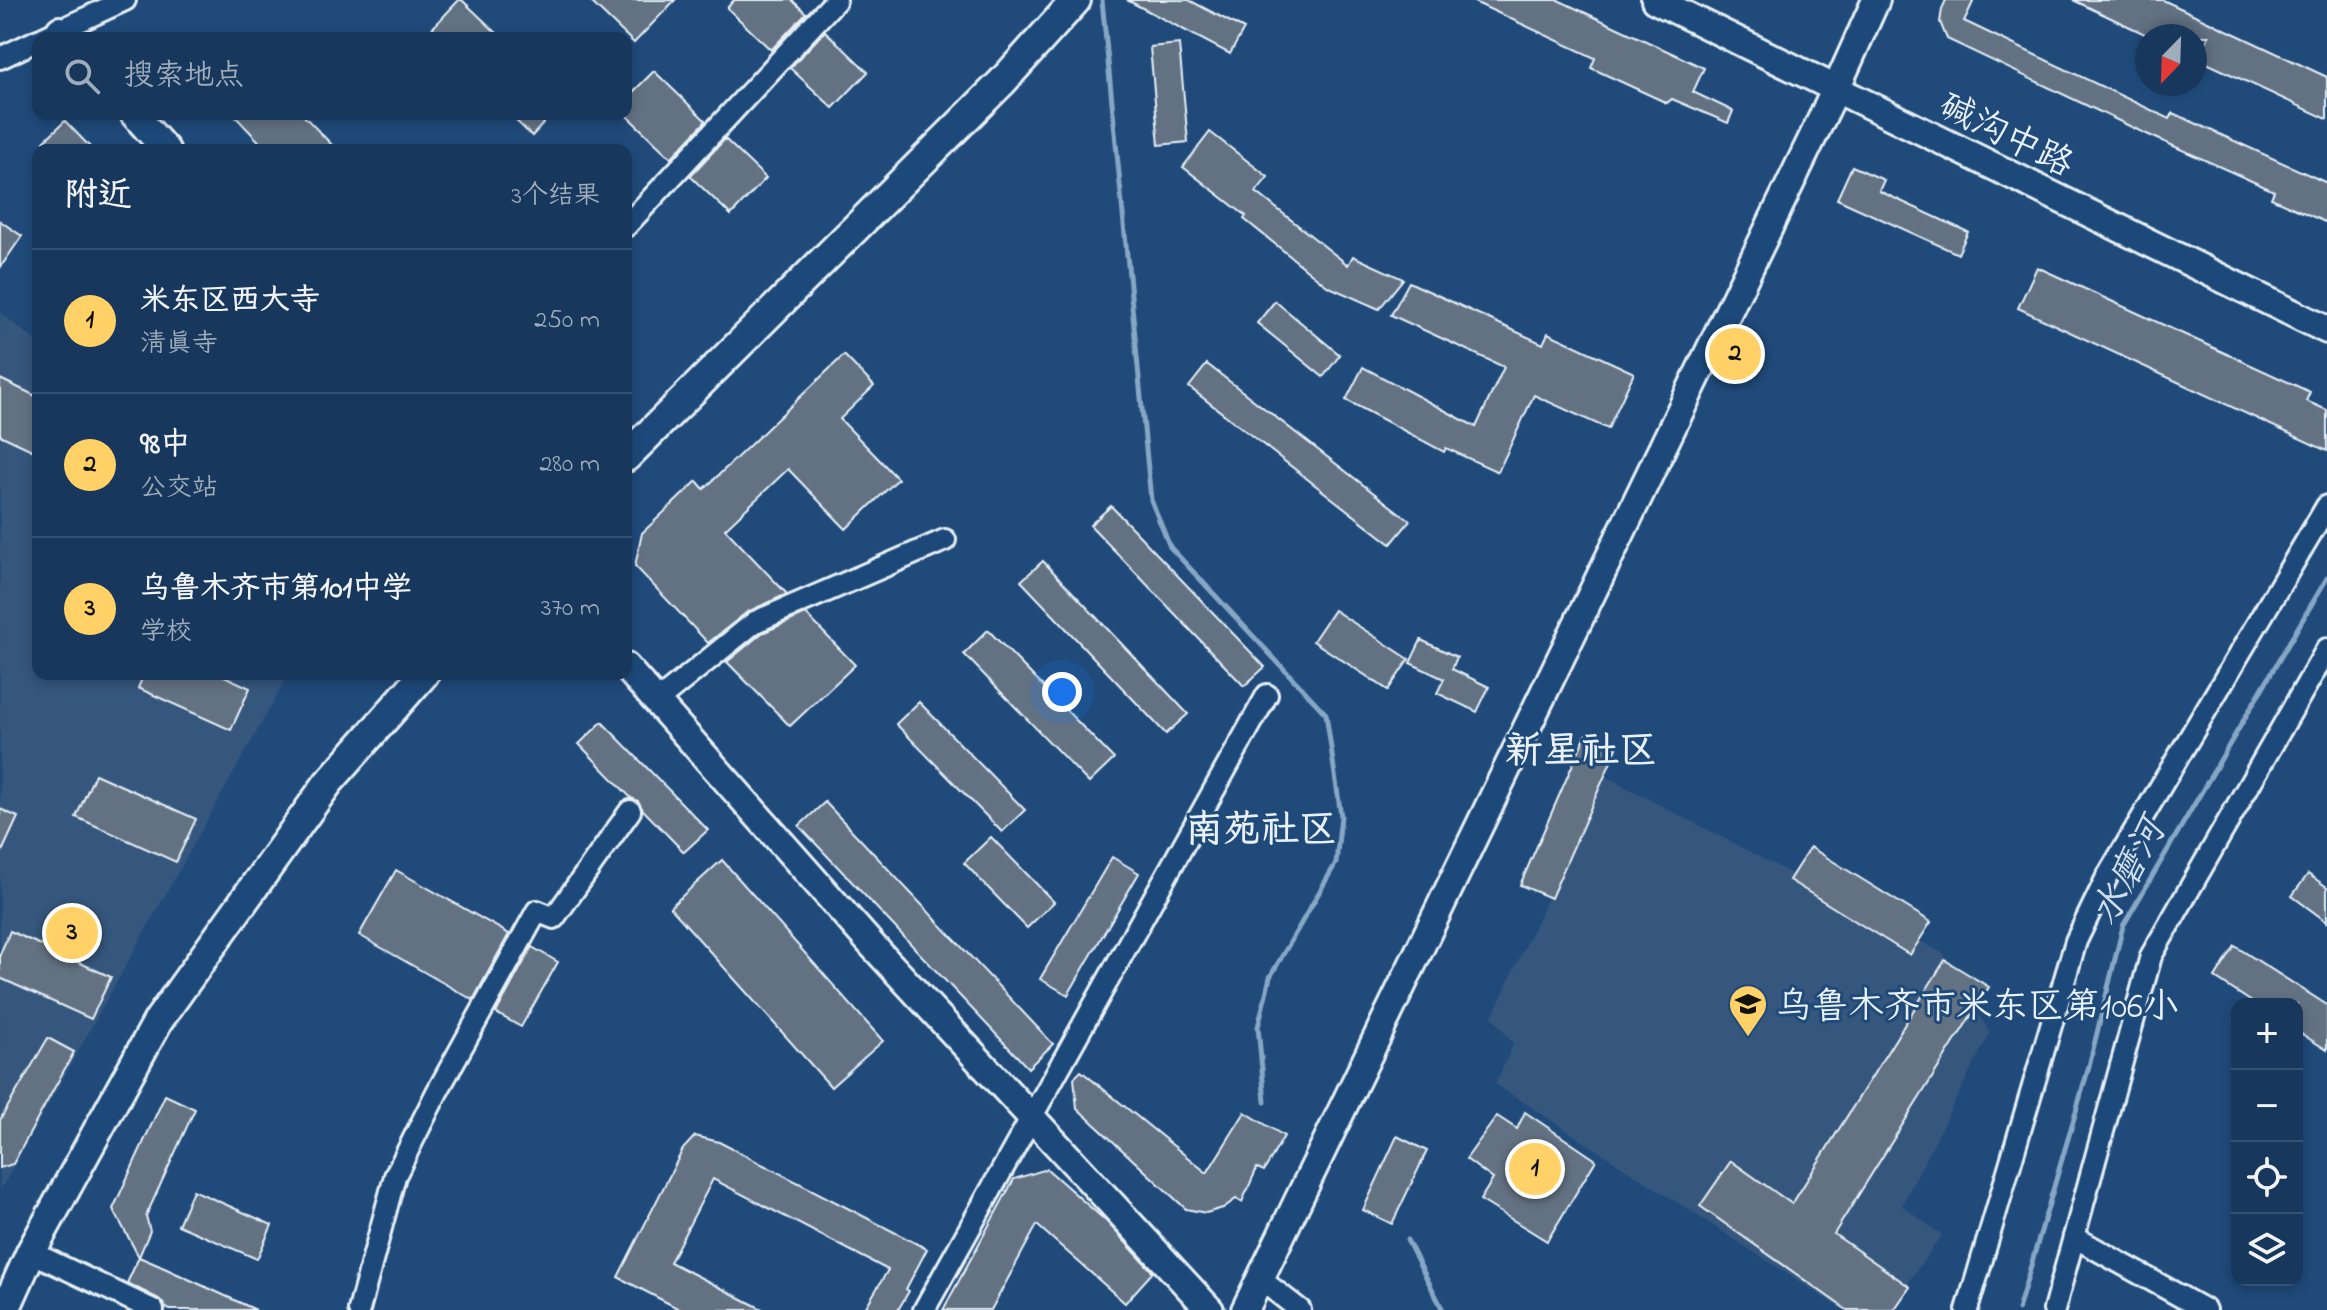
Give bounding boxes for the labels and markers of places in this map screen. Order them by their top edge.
pin: 2 [1709,324,1761,384]
pin: 3 [46,903,98,963]
place label: 乌鲁木齐市米东区第106小 [1776,982,2179,1035]
school or university icon: 乌鲁木齐市米东区第106小 [1727,983,1769,1038]
pin: 1 [1509,1139,1561,1199]

